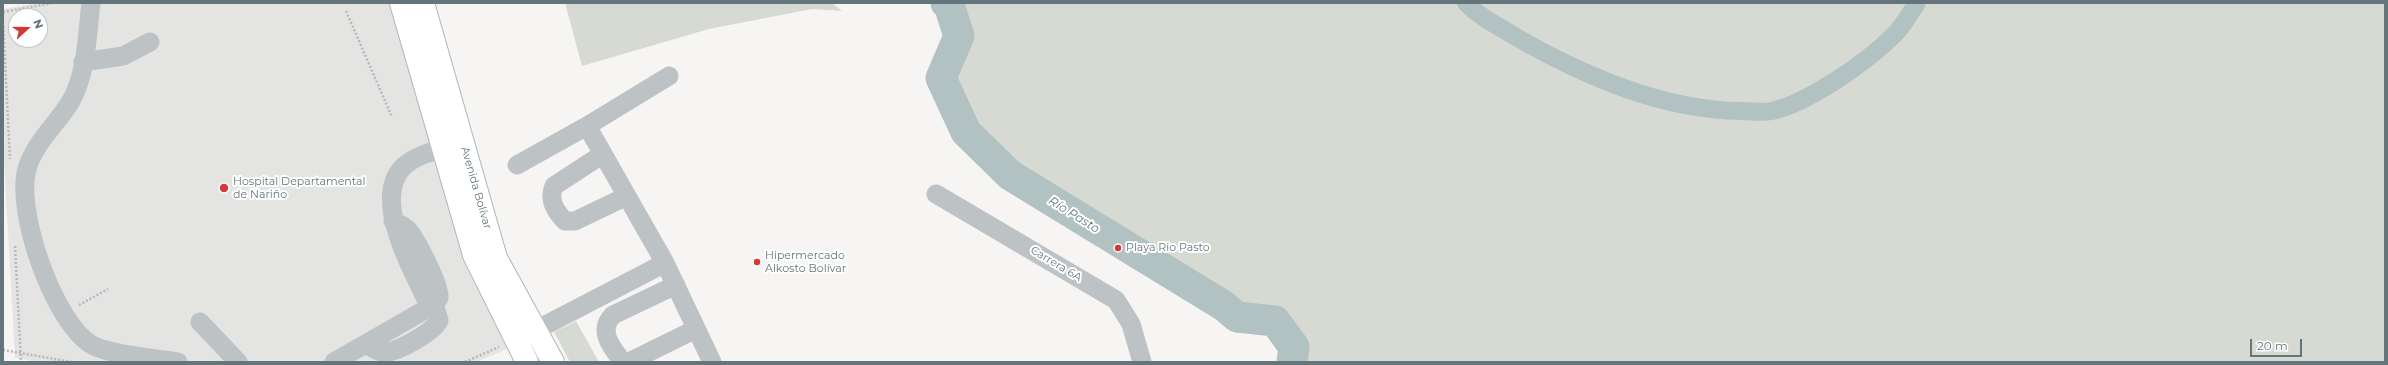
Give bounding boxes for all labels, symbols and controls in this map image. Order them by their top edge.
north arrow [8,8,48,48]
text: N [30,17,46,31]
street label: Avenida Bolívar [458,145,494,231]
place label: Hospital Departamental de Nariño [233,175,366,201]
marker: Hospital Departamental de Nariño [218,182,230,194]
water label: Río Pasto [1046,194,1102,236]
place label: Playa Rio Pasto [1126,241,1210,255]
marker: Playa Rio Pasto [1113,243,1123,253]
street label: Carrera 6A [1028,244,1084,284]
place label: Hipermercado Alkosto Bolívar [765,249,846,275]
marker: Hipermercado Alkosto Bolívar [752,257,762,267]
scale bar [2252,331,2304,357]
text: 20 m [2257,338,2288,353]

